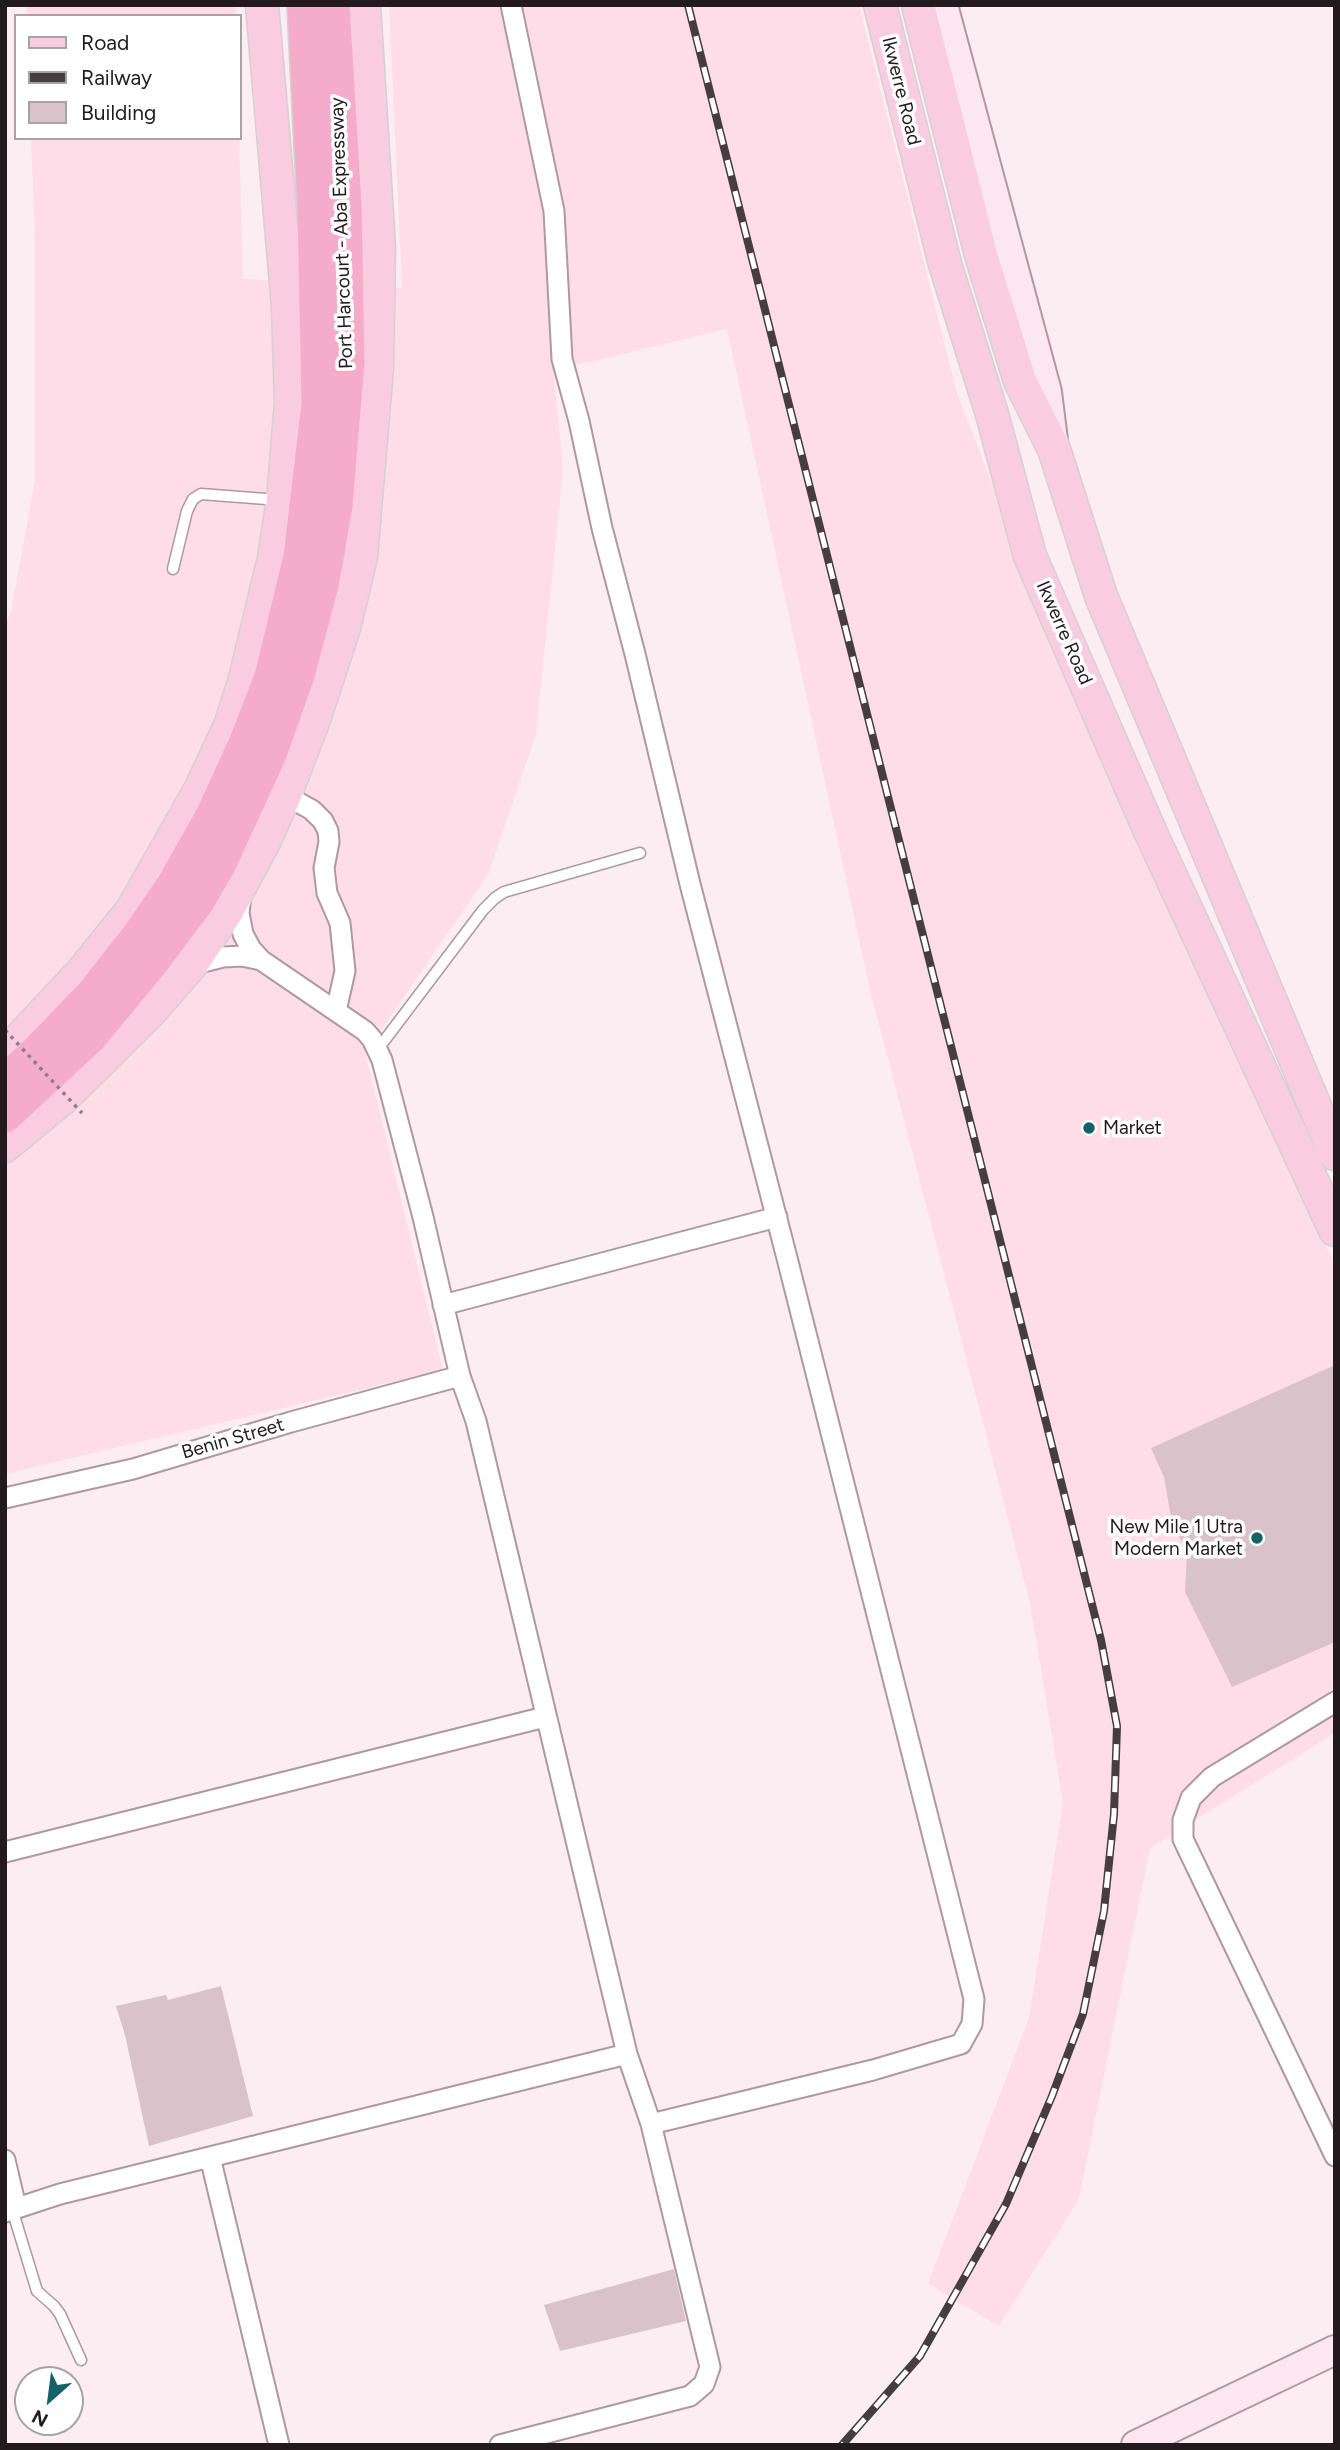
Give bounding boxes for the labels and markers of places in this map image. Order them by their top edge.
place label: Market [1103,1117,1162,1139]
marker: Market [1081,1120,1097,1136]
place label: New Mile 1 Utra Modern Market [1110,1516,1243,1560]
marker: New Mile 1 Utra Modern Market [1249,1530,1265,1546]

